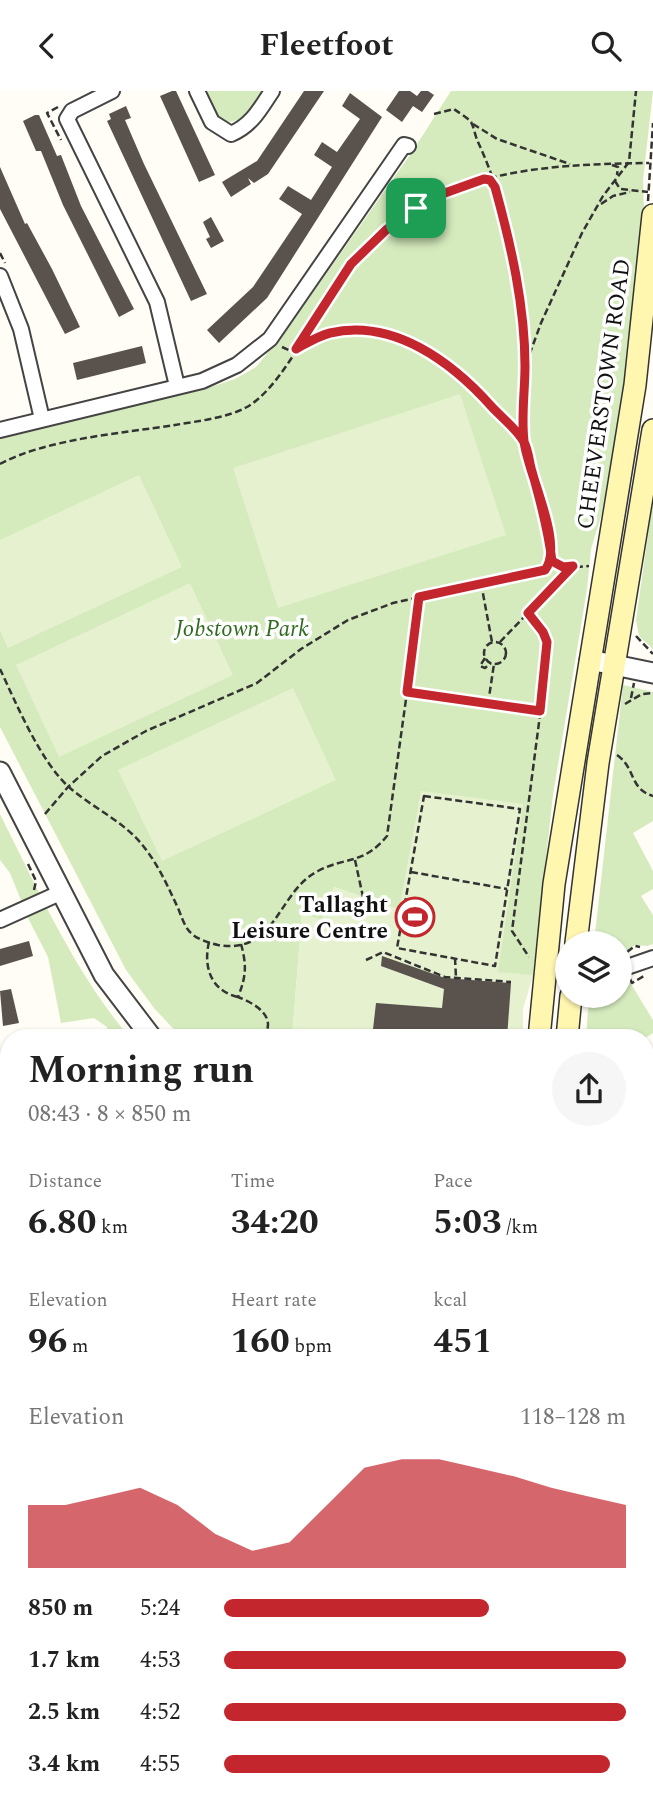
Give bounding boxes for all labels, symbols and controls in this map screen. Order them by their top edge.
text: Fleetfoot [259,21,394,70]
icon: back [28,27,66,65]
icon: search [587,27,625,65]
pin [386,178,446,238]
icon: arrive [397,189,435,227]
street label: CHEEVERSTOWN ROAD [568,257,641,532]
park label: Jobstown Park [173,612,309,647]
place label: Tallaght Leisure Centre [231,888,388,949]
sports icon: Tallaght Leisure Centre [394,896,436,938]
map controls [555,931,632,1008]
button: layers [555,931,632,1008]
text: Morning run [28,1042,254,1100]
button: share [552,1052,626,1126]
text: 08:43 · 8 × 850 m [28,1097,192,1132]
text: Distance [28,1167,102,1196]
text: Time [231,1167,275,1196]
text: Pace [433,1167,473,1196]
text: 6.80 [28,1196,96,1249]
text: 34:20 [231,1196,319,1249]
text: 5:03 [433,1196,502,1249]
text: km [96,1213,128,1242]
text: /km [502,1213,538,1242]
text: Elevation [28,1286,108,1315]
text: Heart rate [231,1286,317,1315]
text: kcal [433,1286,467,1315]
text: 96 [28,1315,67,1368]
text: 160 [231,1315,290,1368]
text: 451 [433,1315,492,1368]
text: m [67,1332,88,1361]
text: bpm [290,1332,332,1361]
text: Elevation [28,1400,124,1435]
text: 118–128 m [520,1400,626,1435]
text: 850 m [28,1591,93,1626]
text: 5:24 [140,1591,180,1626]
text: 1.7 km [28,1643,100,1678]
text: 4:53 [140,1643,180,1678]
text: 2.5 km [28,1695,100,1730]
text: 4:52 [140,1695,180,1730]
text: 3.4 km [28,1747,100,1782]
text: 4:55 [140,1747,180,1782]

